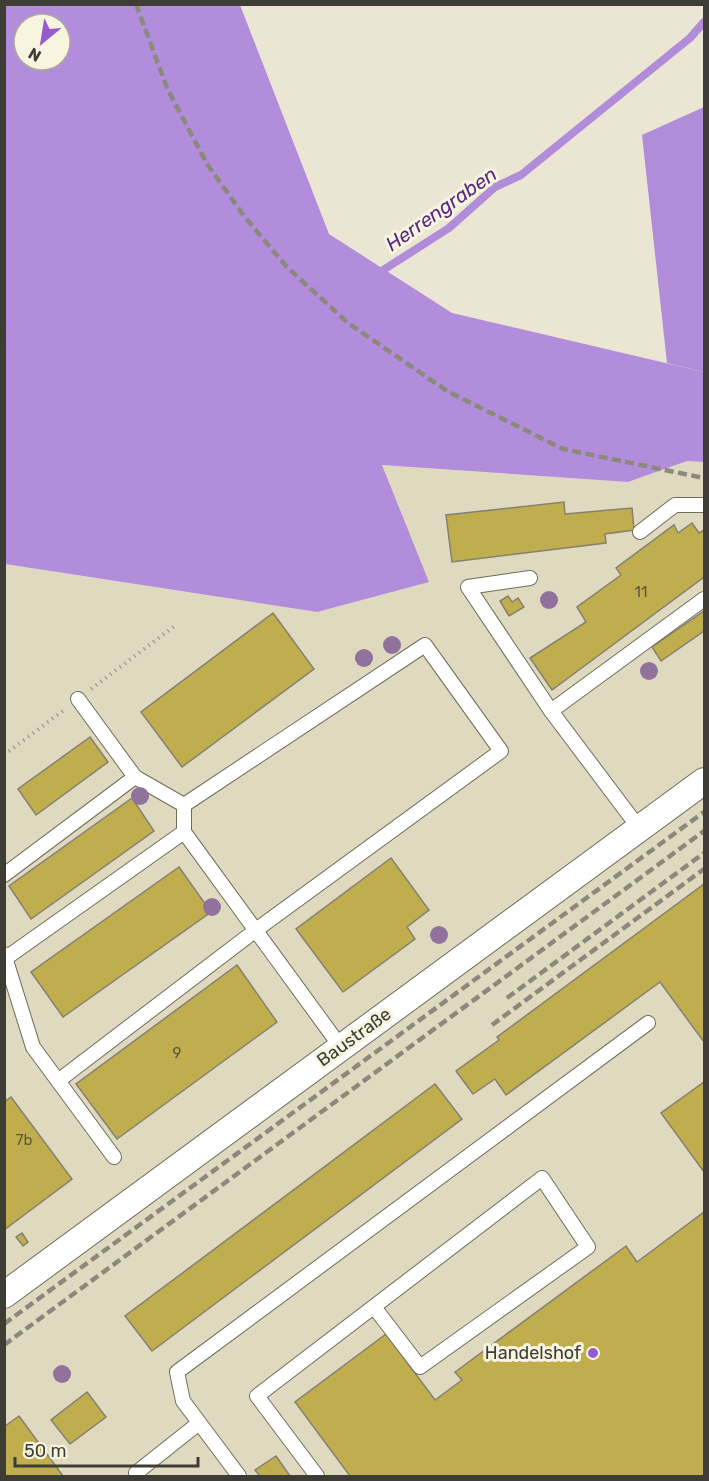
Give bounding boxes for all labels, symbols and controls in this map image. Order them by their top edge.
north arrow [12,12,72,72]
text: N [25,43,44,66]
water label: Herrengraben [381,162,501,256]
house number: 11 [635,583,647,601]
street label: Baustraße [313,1003,395,1071]
house number: 9 [173,1044,182,1062]
house number: 7b [16,1131,32,1149]
place label: Handelshof [485,1342,581,1364]
marker: Handelshof [586,1346,600,1360]
scale bar [15,1430,198,1468]
text: 50 m [24,1440,67,1462]

